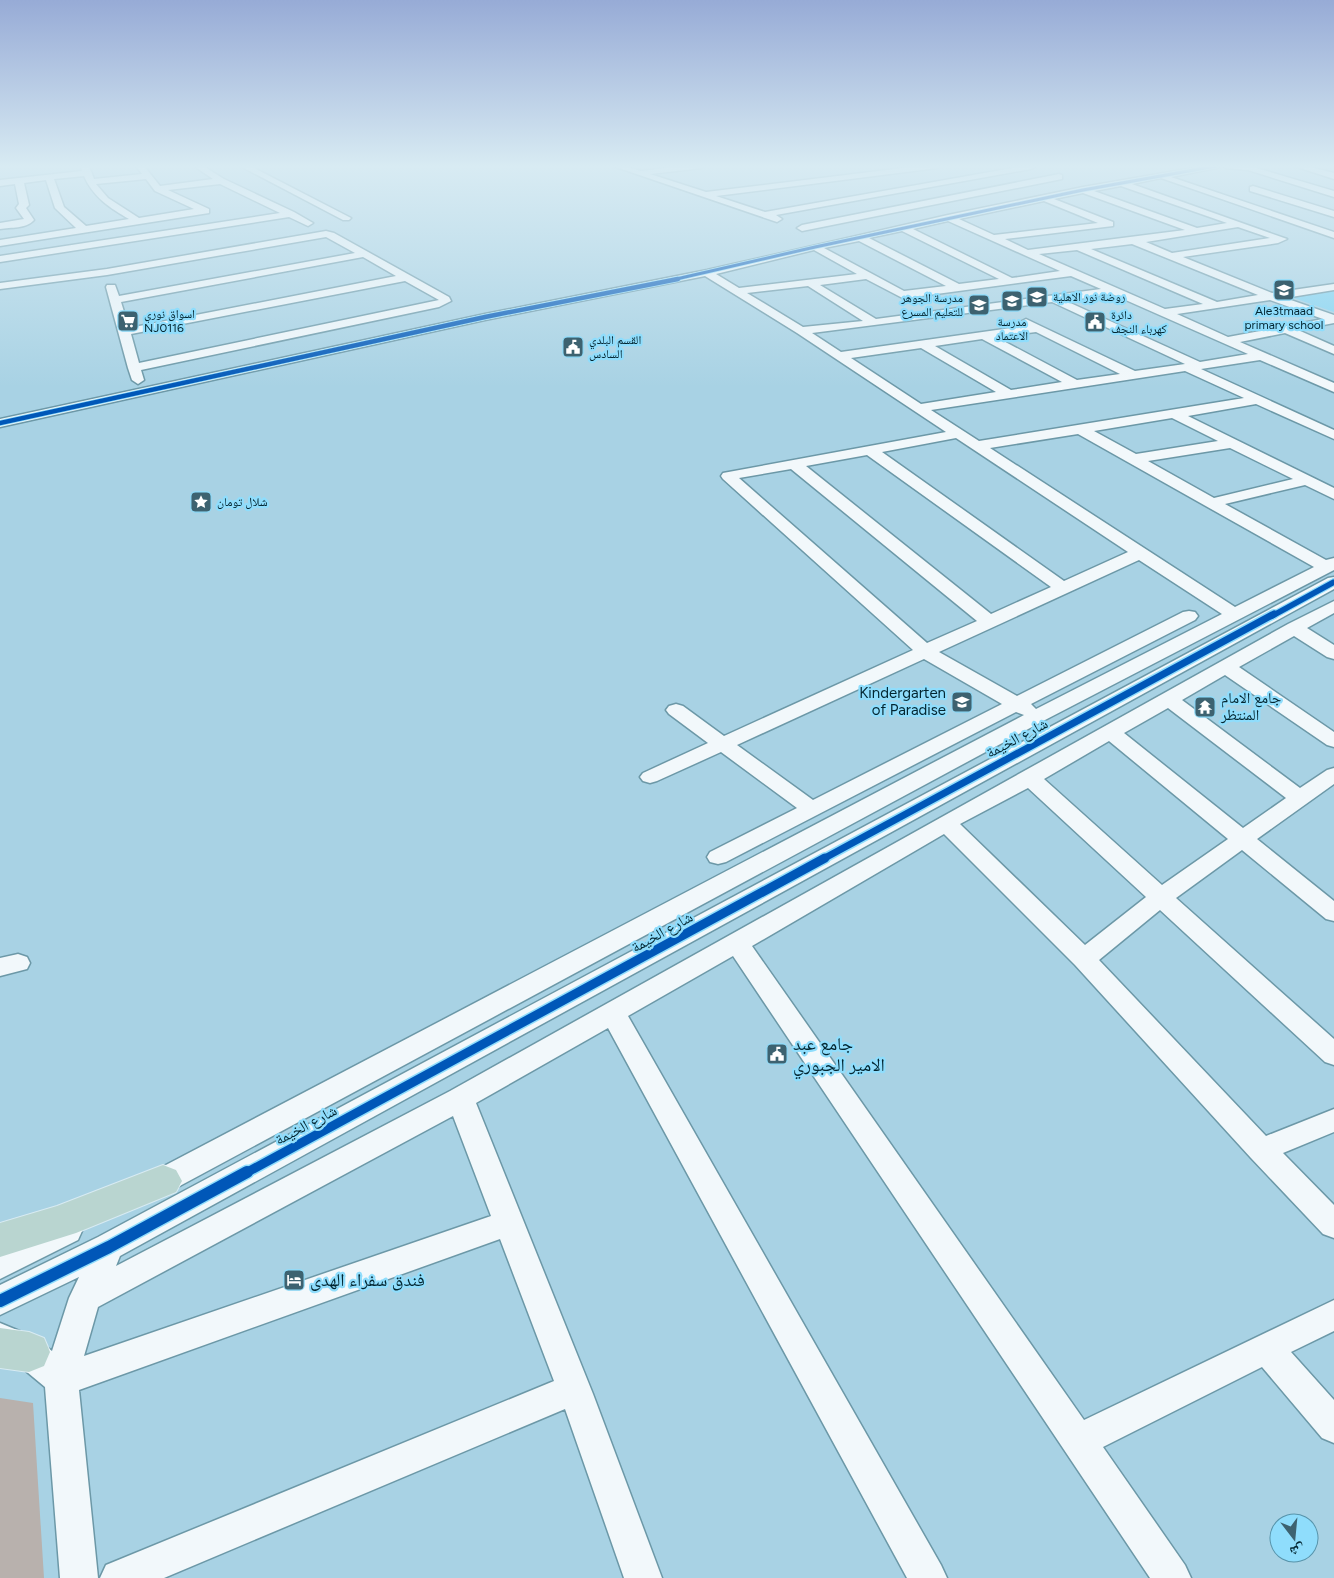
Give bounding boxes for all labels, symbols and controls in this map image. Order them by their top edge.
school or university icon: Ale3tmaad primary school [1272,278,1296,302]
school or university icon: روضة نور الاهلية [1025,285,1049,309]
school or university icon: مدرسة الاعتماد [1000,289,1024,313]
place label: روضة نور الاهلية [1053,290,1126,304]
place label: مدرسة الجوهر للتعليم المسرع [900,291,963,320]
school or university icon: مدرسة الجوهر للتعليم المسرع [967,293,991,317]
place label: Ale3tmaad primary school [1245,304,1323,332]
place label: اسواق نوري NJ0116 [144,307,195,335]
place label: دائرة كهرباء النجف [1111,308,1167,336]
supermarket icon: اسواق نوري NJ0116 [116,309,140,333]
public building icon: دائرة كهرباء النجف [1083,310,1107,334]
place label: مدرسة الاعتماد [996,315,1028,343]
place label: القسم البلدي السادس [589,333,641,361]
public building icon: القسم البلدي السادس [561,335,585,359]
place icon: شلال تومان [189,490,213,514]
place label: شلال تومان [217,495,268,509]
place label: Kindergarten of Paradise [859,684,946,719]
place label: جامع الامام المنتظر [1220,689,1282,724]
school or university icon: Kindergarten of Paradise [950,690,974,714]
temple icon: جامع الامام المنتظر [1193,695,1217,719]
street label: شارع الخيمة [983,714,1052,763]
street label: شارع الخيمة [628,908,696,957]
place label: جامع عبد الامير الجبوري [793,1033,885,1080]
public building icon: جامع عبد الامير الجبوري [765,1042,789,1066]
street label: شارع الخيمة [272,1101,341,1150]
hotel icon: فندق سفراء الهدى [282,1268,306,1292]
place label: فندق سفراء الهدى [310,1269,425,1291]
north arrow [1269,1513,1319,1563]
text: ش [1288,1540,1307,1560]

